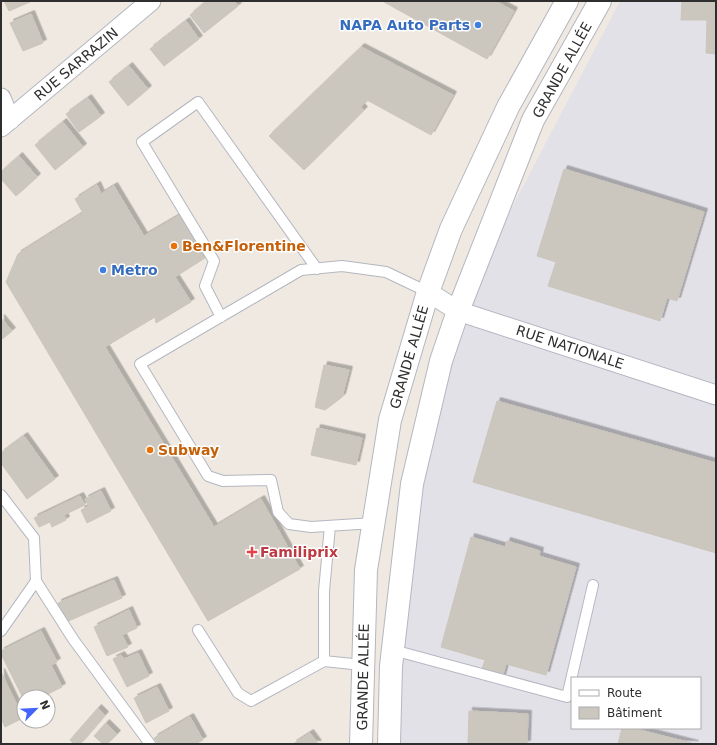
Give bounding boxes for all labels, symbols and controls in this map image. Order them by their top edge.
place label: NAPA Auto Parts [340,17,470,33]
street label: GRANDE ALLÉE [529,19,595,121]
marker: NAPA Auto Parts [473,20,483,30]
street label: RUE SARRAZIN [31,24,121,104]
place label: Ben&Florentine [182,238,306,254]
marker: Ben&Florentine [169,241,179,251]
place label: Metro [111,262,158,278]
marker: Metro [98,265,108,275]
street label: GRANDE ALLÉE [387,303,431,411]
street label: RUE NATIONALE [514,322,626,372]
place label: Subway [158,442,219,458]
marker: Subway [145,445,155,455]
place label: Familiprix [260,544,338,560]
marker: Familiprix [247,547,257,557]
street label: GRANDE ALLÉE [354,623,372,731]
legend [571,677,701,729]
text: Route [607,686,642,700]
north arrow [16,689,56,729]
text: N [37,698,52,712]
text: Bâtiment [607,706,662,720]

